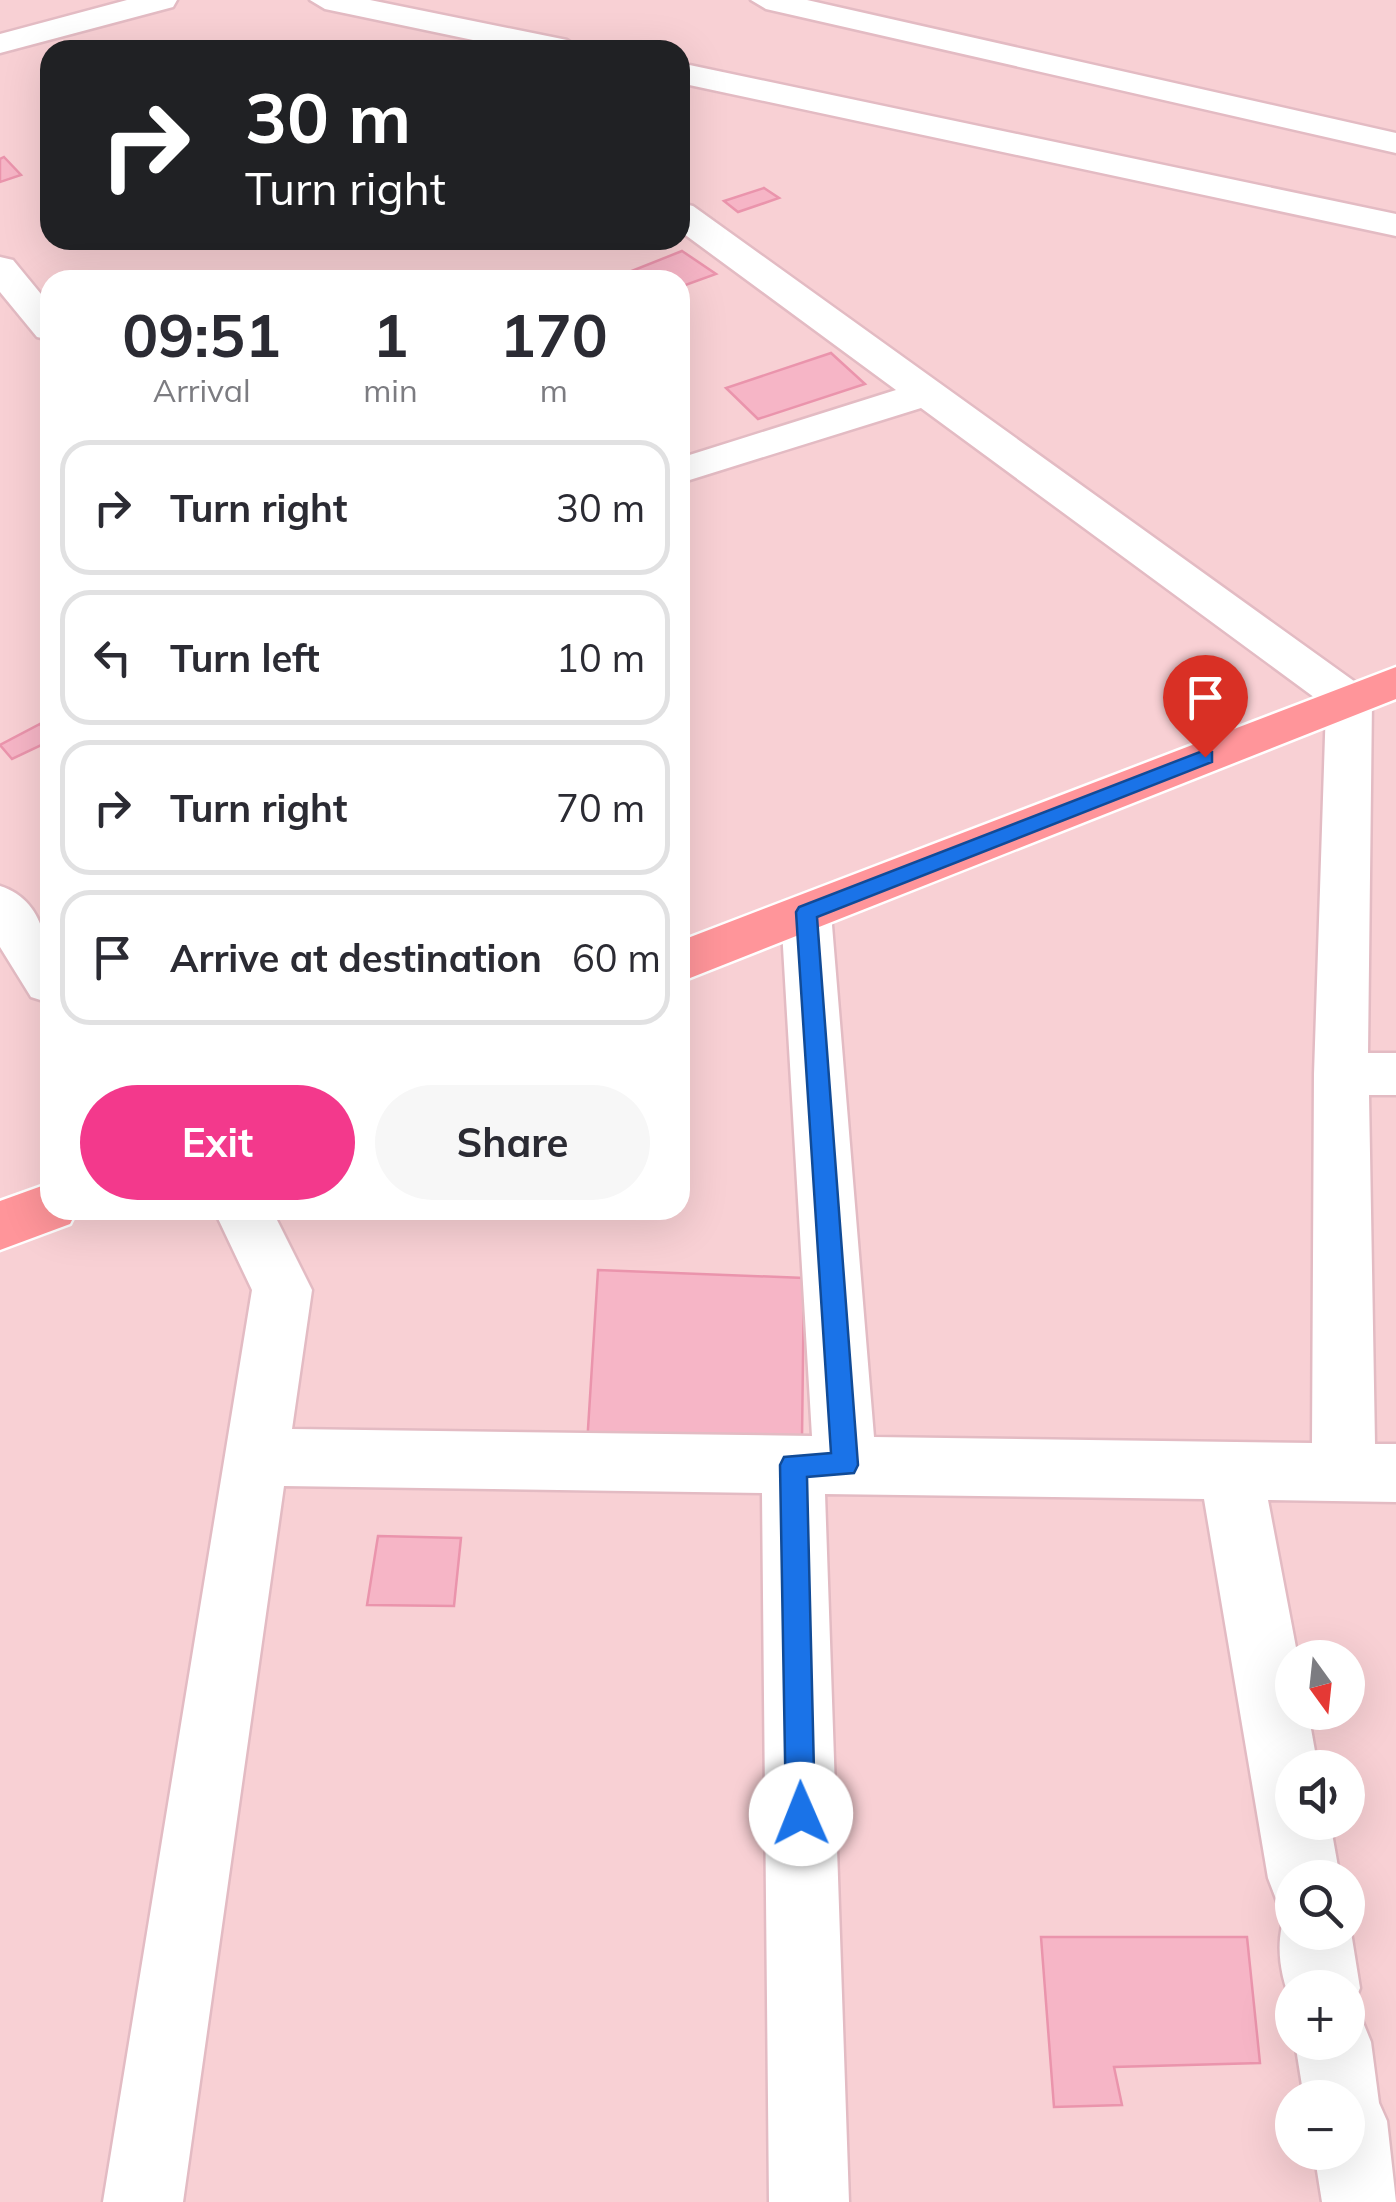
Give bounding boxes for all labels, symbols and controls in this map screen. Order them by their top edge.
text: 30 m [245,73,411,161]
icon: right [80,80,210,210]
text: Turn right [245,160,446,216]
text: 09:51 [122,297,281,372]
text: 1 [372,297,408,372]
text: 170 [500,297,608,372]
text: Arrival [153,370,251,410]
text: min [363,370,418,410]
text: m [540,370,568,410]
icon: right [85,480,140,535]
text: Turn right [170,484,347,532]
text: 30 m [556,484,645,532]
icon: left [85,630,140,685]
text: Turn left [170,634,320,682]
text: 10 m [556,634,645,682]
pin [1163,655,1248,758]
icon: arrive [1178,670,1233,725]
icon: right [85,780,140,835]
text: Turn right [170,784,347,832]
text: 70 m [556,784,645,832]
icon: arrive [85,930,140,985]
text: Arrive at destination [170,934,542,982]
text: 60 m [572,934,661,982]
button: Exit [80,1085,355,1200]
button: Share [375,1085,650,1200]
north arrow [1275,1640,1365,1730]
map controls [1275,1640,1365,2170]
button: sound [1275,1750,1365,1840]
position arrow [749,1762,853,1866]
button: search [1275,1860,1365,1950]
button: + [1275,1970,1365,2060]
button: − [1275,2080,1365,2170]

